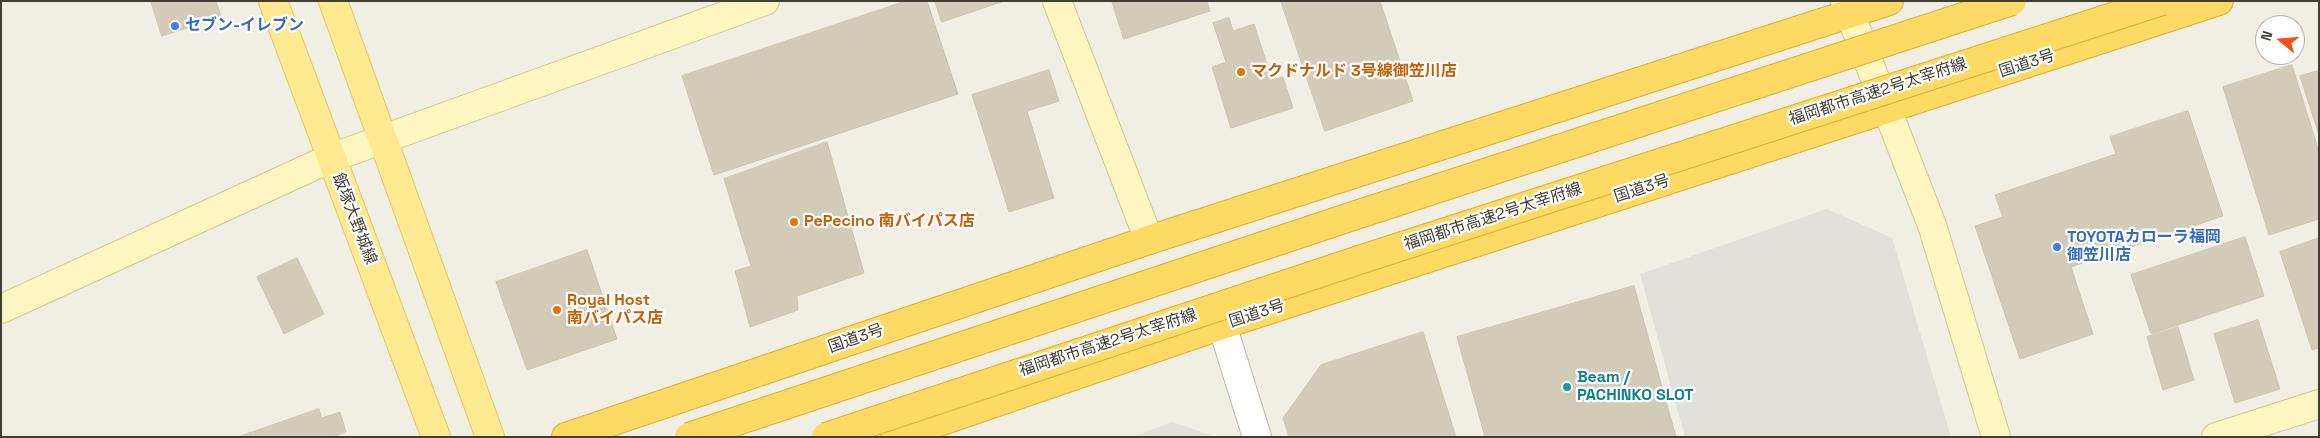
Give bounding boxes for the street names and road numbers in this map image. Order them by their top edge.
street label: 国道3号 [1997,46,2057,82]
street label: 福岡都市高速2号太宰府線 [1787,54,1969,130]
street label: 飯塚大野城線 [328,171,380,267]
street label: 国道3号 [1612,171,1672,207]
street label: 福岡都市高速2号太宰府線 [1402,179,1584,255]
street label: 国道3号 [1227,296,1287,332]
street label: 福岡都市高速2号太宰府線 [1017,305,1199,381]
street label: 国道3号 [826,321,886,357]

